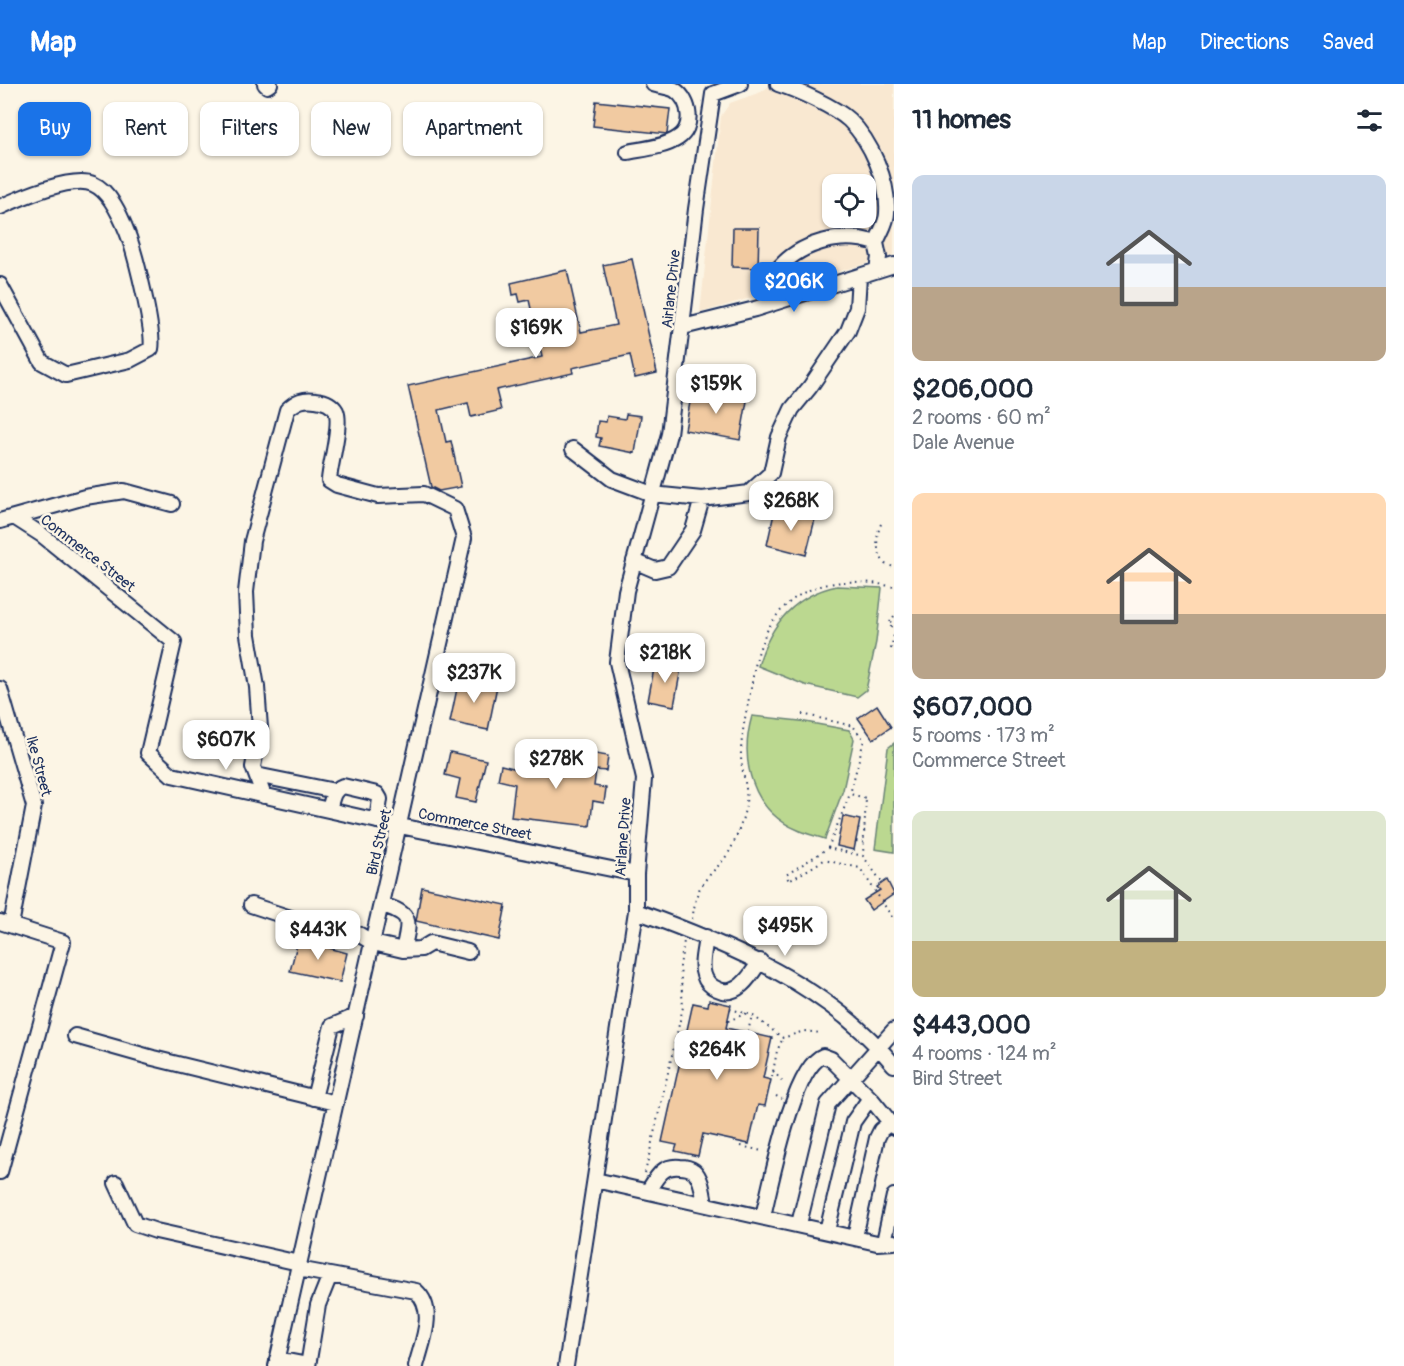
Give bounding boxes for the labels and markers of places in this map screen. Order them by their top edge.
pin: $206K [752,262,836,313]
pin: $169K [494,308,578,359]
pin: $159K [674,364,758,415]
pin: $268K [749,481,833,532]
pin: $218K [623,633,707,684]
pin: $237K [432,653,516,704]
pin: $607K [184,720,268,771]
pin: $278K [514,739,598,790]
pin: $495K [743,906,827,957]
pin: $443K [276,910,360,961]
pin: $264K [675,1030,759,1081]

